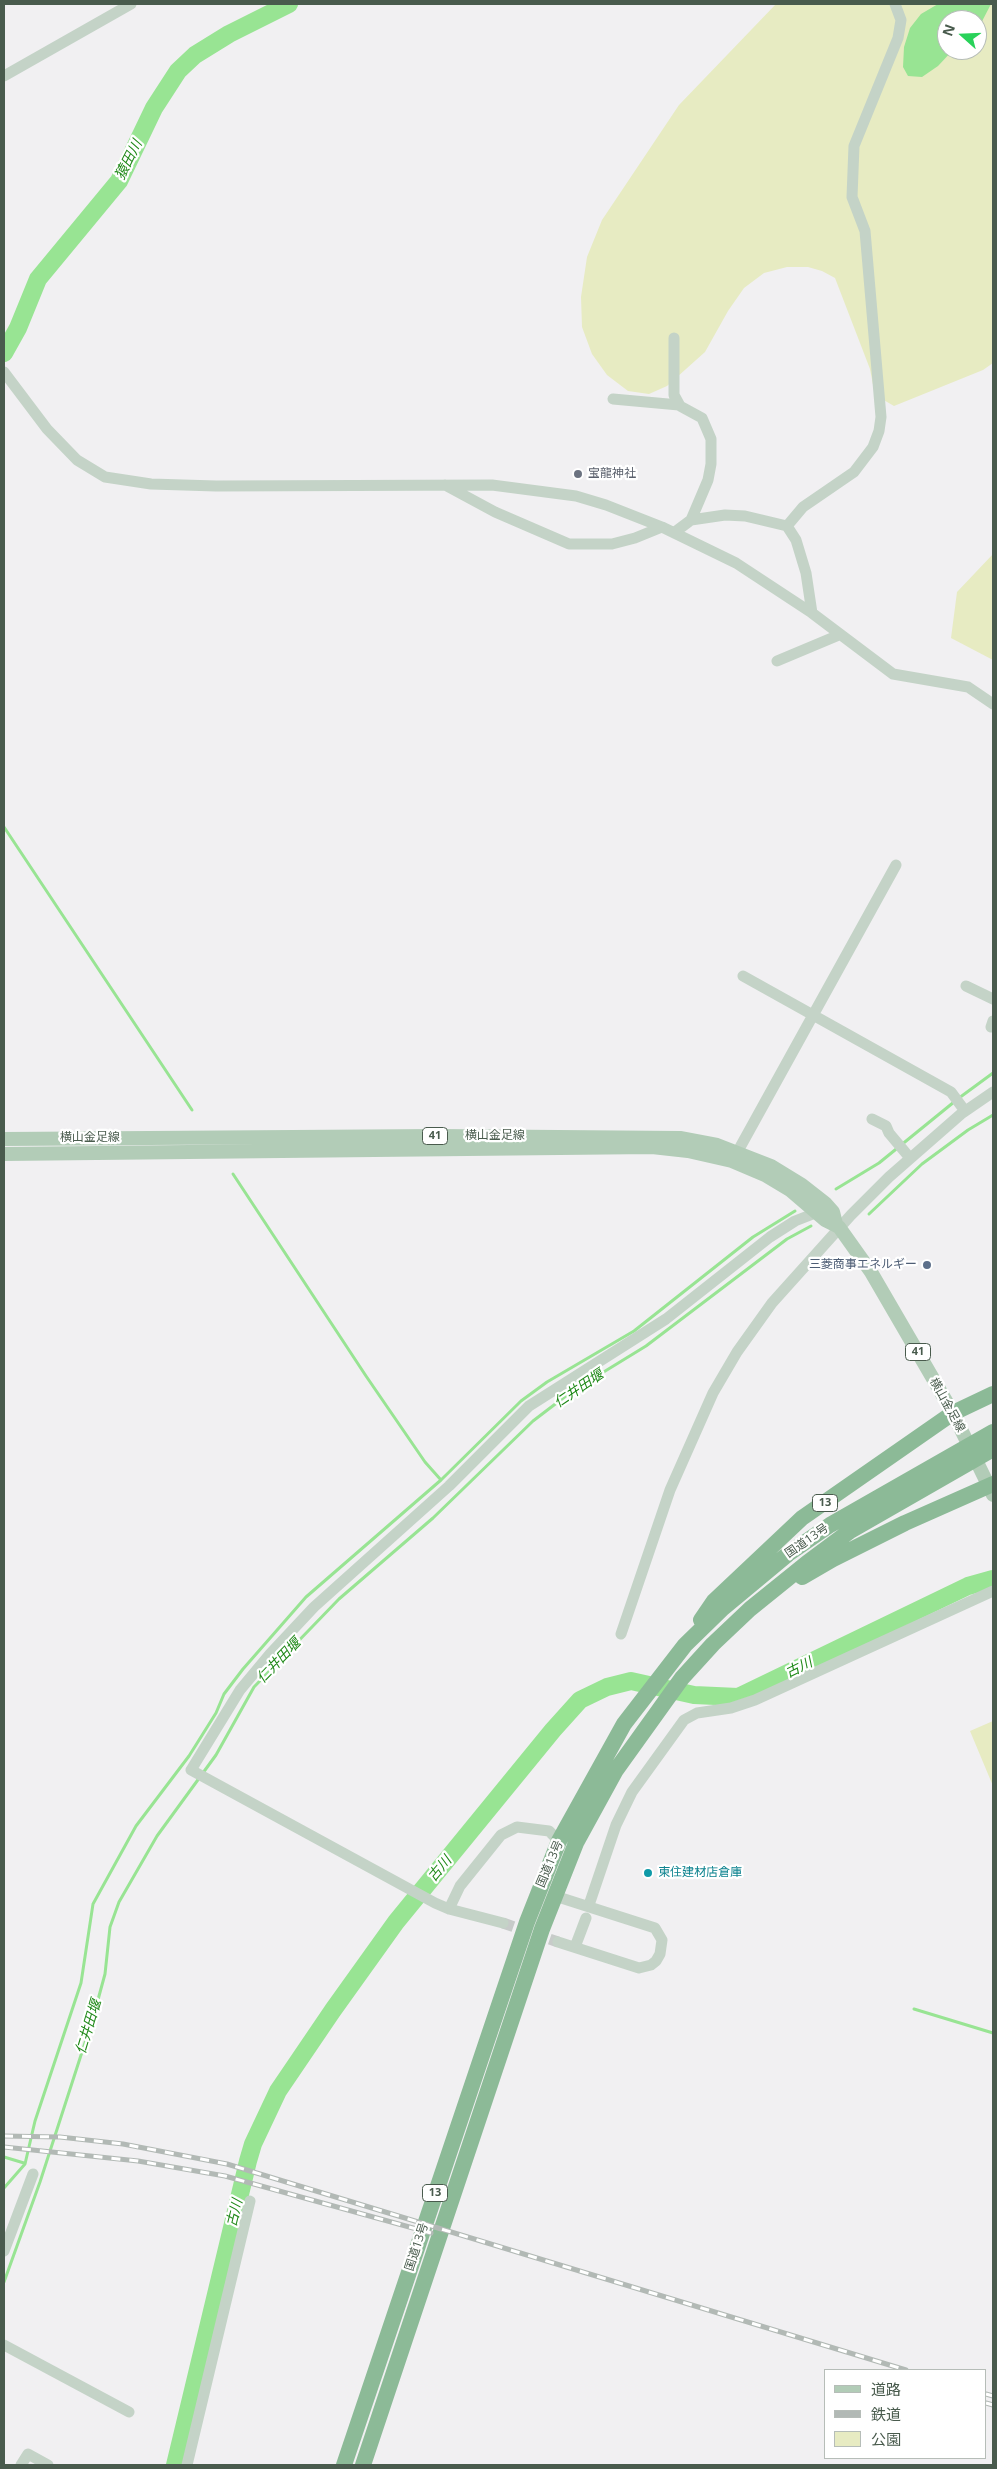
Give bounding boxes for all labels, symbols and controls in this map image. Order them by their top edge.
north arrow [937,10,987,60]
text: N [937,21,959,39]
water label: 猿田川 [112,137,146,183]
place label: 宝龍神社 [588,467,636,481]
marker: 宝龍神社 [572,468,584,480]
road number: 41 [422,1128,448,1144]
street label: 横山金足線 [465,1129,525,1143]
street label: 横山金足線 [60,1131,120,1145]
place label: 三菱商事エネルギー [809,1258,917,1272]
marker: 三菱商事エネルギー [921,1259,933,1271]
road number: 41 [906,1344,930,1360]
water label: 仁井田堰 [551,1366,607,1412]
street label: 横山金足線 [926,1375,968,1435]
road number: 13 [812,1495,838,1512]
street label: 国道13号 [783,1521,831,1561]
water label: 仁井田堰 [254,1635,304,1687]
water label: 古川 [783,1654,815,1682]
street label: 国道13号 [534,1838,566,1890]
water label: 古川 [425,1853,455,1885]
place label: 東住建材店倉庫 [658,1866,742,1880]
marker: 東住建材店倉庫 [642,1867,654,1879]
water label: 仁井田堰 [73,1998,105,2056]
road number: 13 [422,2184,448,2202]
water label: 古川 [223,2197,247,2229]
street label: 国道13号 [402,2221,432,2273]
legend [824,2369,987,2459]
text: 道路 [871,2379,901,2399]
text: 鉄道 [871,2404,901,2424]
text: 公園 [871,2429,901,2449]

